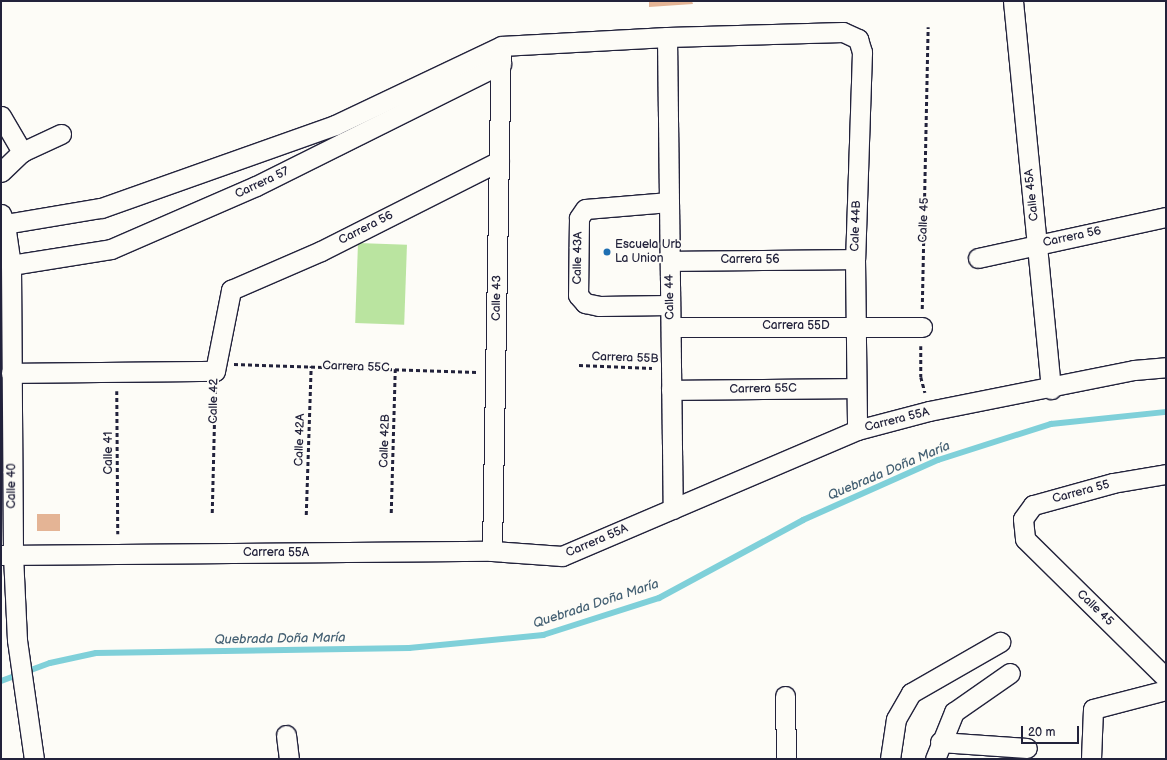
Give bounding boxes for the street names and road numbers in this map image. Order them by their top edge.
street label: Carrera 57 [233,164,291,202]
street label: Calle 45A [1022,168,1042,222]
street label: Calle 45 [916,197,932,243]
street label: Cale 44B [848,200,864,252]
street label: Carrera 56 [336,208,396,248]
street label: Carrera 56 [1042,224,1102,250]
street label: Calle 43A [570,231,586,285]
street label: Carrera 56 [720,253,780,267]
street label: Calle 44 [662,274,678,320]
street label: Calle 43 [489,275,505,321]
street label: Carrera 55D [762,319,830,333]
street label: Carrera 55B [591,350,659,366]
street label: Carrera 55C [322,359,390,375]
street label: Calle 42 [206,378,222,424]
street label: Carrera 55C [729,381,797,397]
street label: Carrera 55A [863,405,931,435]
street label: Calle 42A [292,413,308,467]
street label: Calle 42B [377,414,393,468]
street label: Calle 41 [102,432,116,474]
street label: Calle 40 [5,463,19,509]
street label: Carrera 55 [1051,477,1111,507]
street label: Carrera 55A [564,521,630,561]
street label: Carrera 55A [243,546,309,560]
street label: Calle 45 [1074,587,1116,629]

